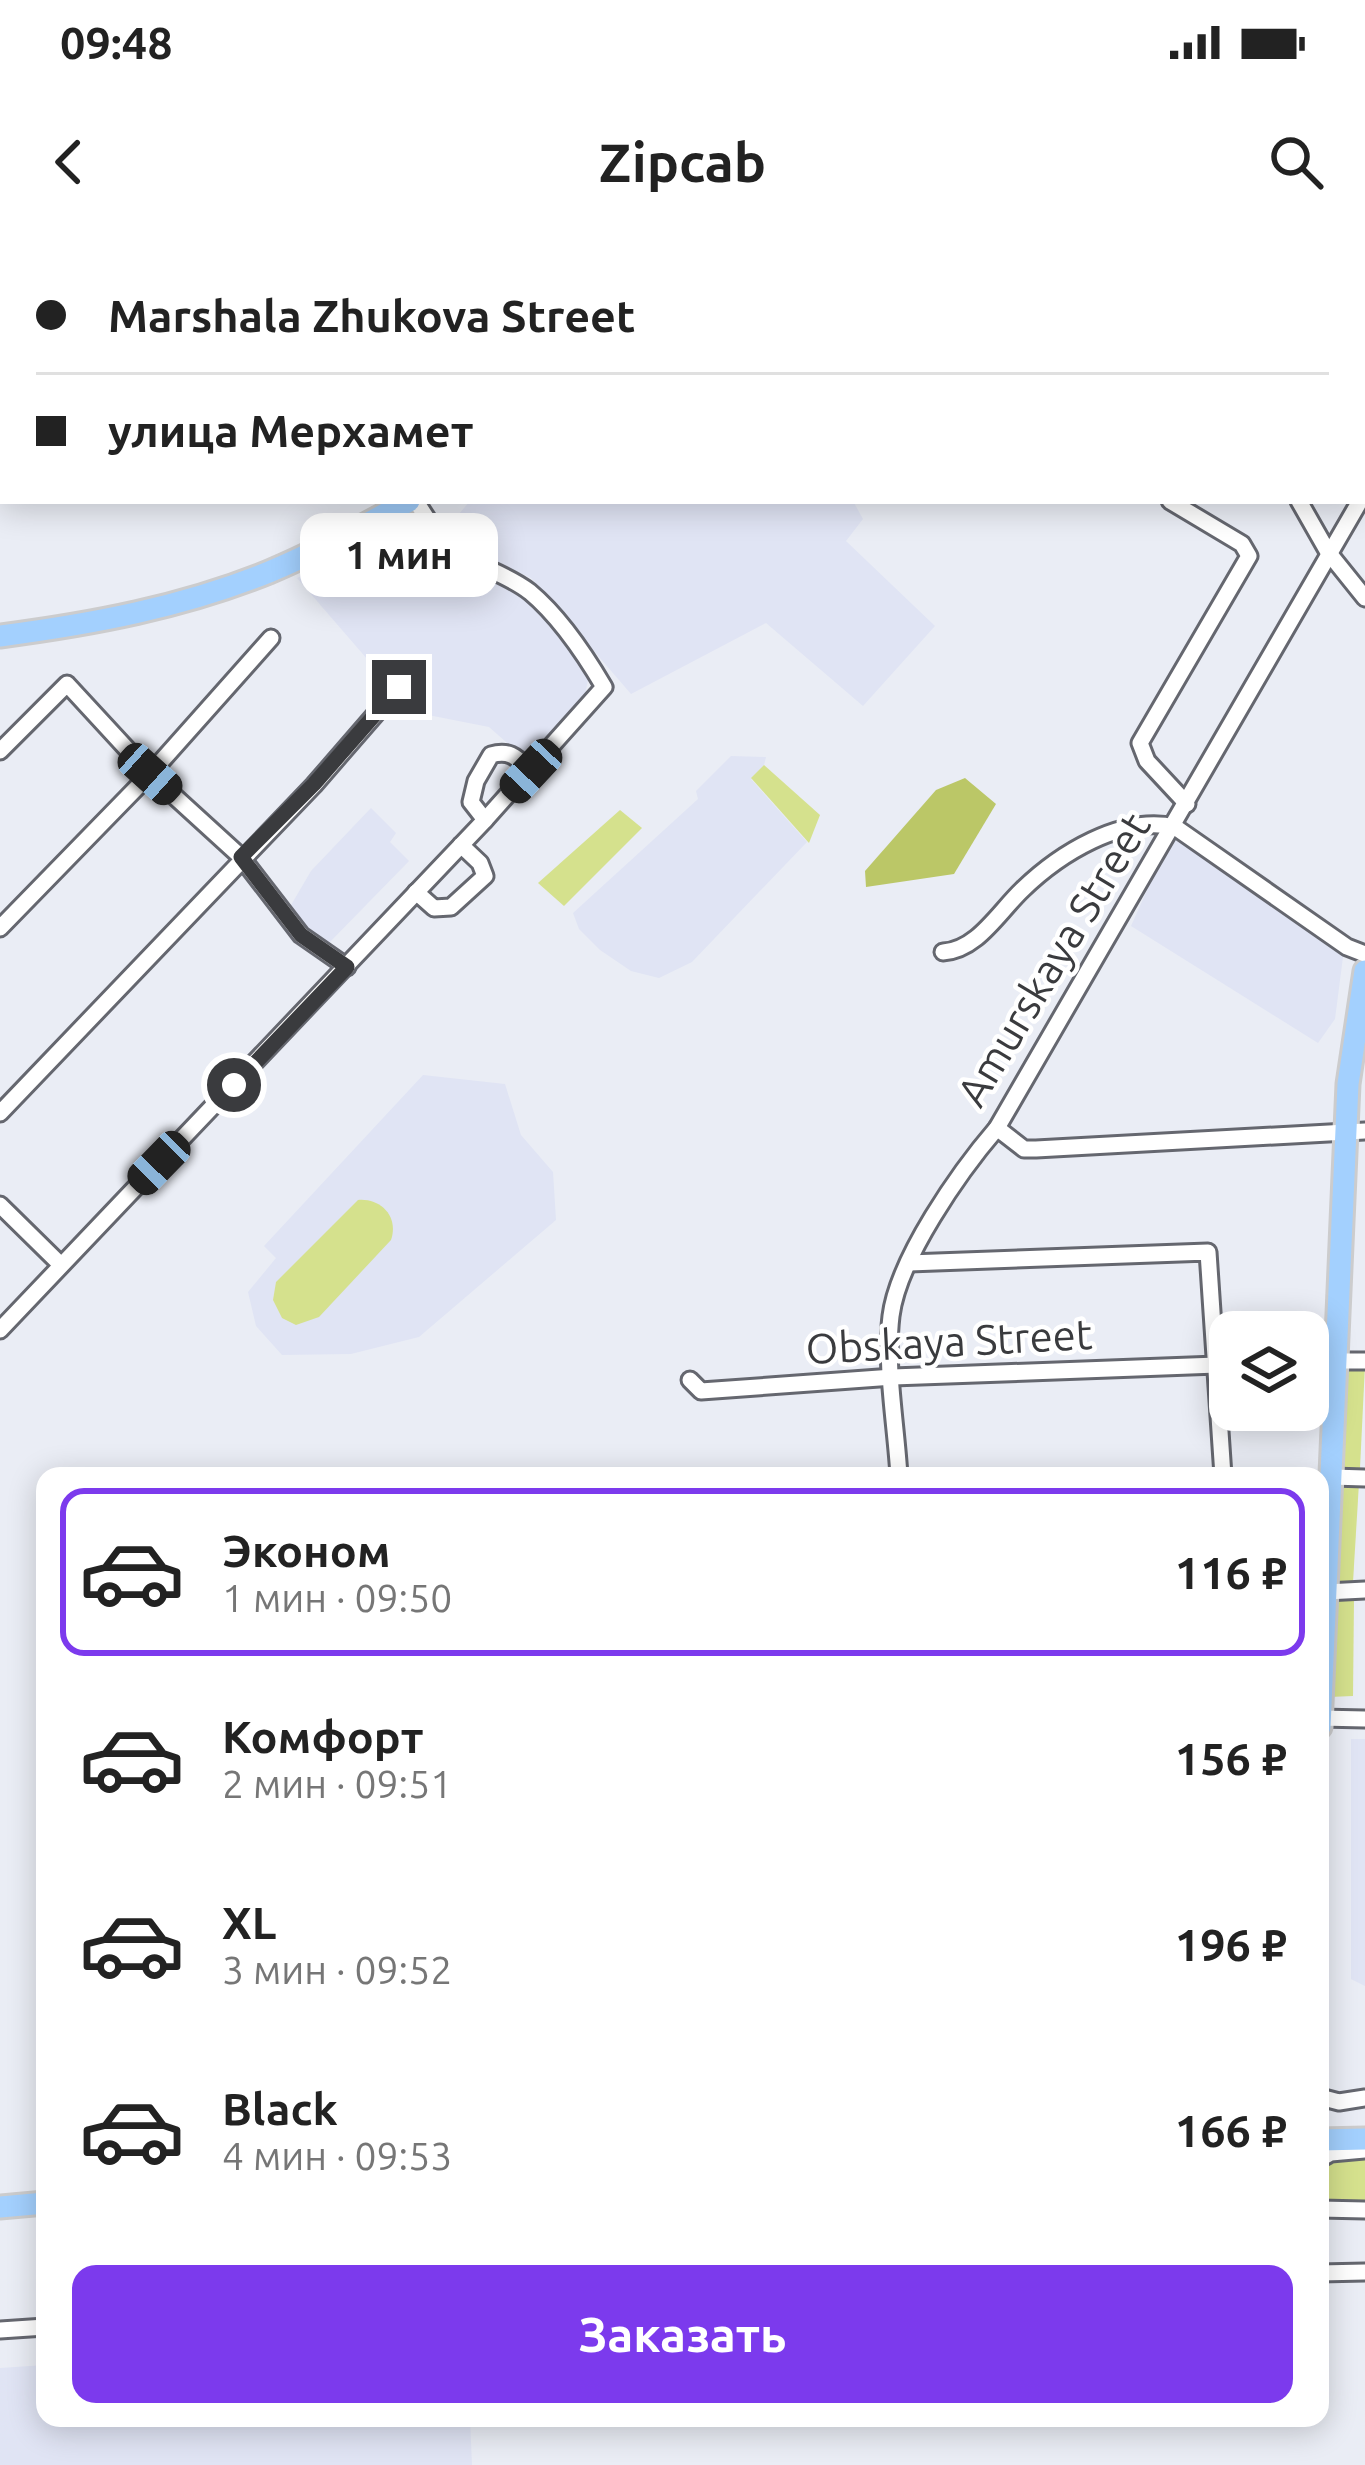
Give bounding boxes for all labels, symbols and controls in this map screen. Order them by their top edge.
text: 09:48 [60,17,173,68]
icon: back [36,129,102,195]
icon: search [1263,129,1329,195]
text: Zipcab [599,132,766,192]
text: Marshala Zhukova Street [108,290,635,341]
text: улица Мерхамет [108,405,473,456]
callout: 1 мин [300,513,498,597]
text: 1 мин [345,533,453,576]
route end [372,660,426,714]
car [493,732,569,810]
car [111,737,189,811]
street label: Amurskaya Street [947,804,1159,1114]
route start [207,1058,261,1112]
car [121,1125,197,1201]
street label: Obskaya Street [805,1310,1093,1372]
map controls [1209,1311,1329,1431]
button: layers [1209,1311,1329,1431]
icon: car [78,1518,186,1626]
text: Эконом [222,1525,391,1576]
text: 116 ₽ [1175,1547,1287,1598]
text: 1 мин · 09:50 [222,1576,452,1619]
icon: car [78,1704,186,1812]
text: Комфорт [222,1711,424,1762]
text: 156 ₽ [1175,1733,1287,1784]
text: 2 мин · 09:51 [222,1762,452,1805]
icon: car [78,1890,186,1998]
text: XL [222,1897,276,1948]
text: 196 ₽ [1175,1919,1287,1970]
text: 3 мин · 09:52 [222,1948,452,1991]
icon: car [78,2076,186,2184]
text: Black [222,2083,338,2134]
text: 166 ₽ [1175,2105,1287,2156]
text: 4 мин · 09:53 [222,2134,452,2177]
button: Заказать [72,2265,1293,2403]

